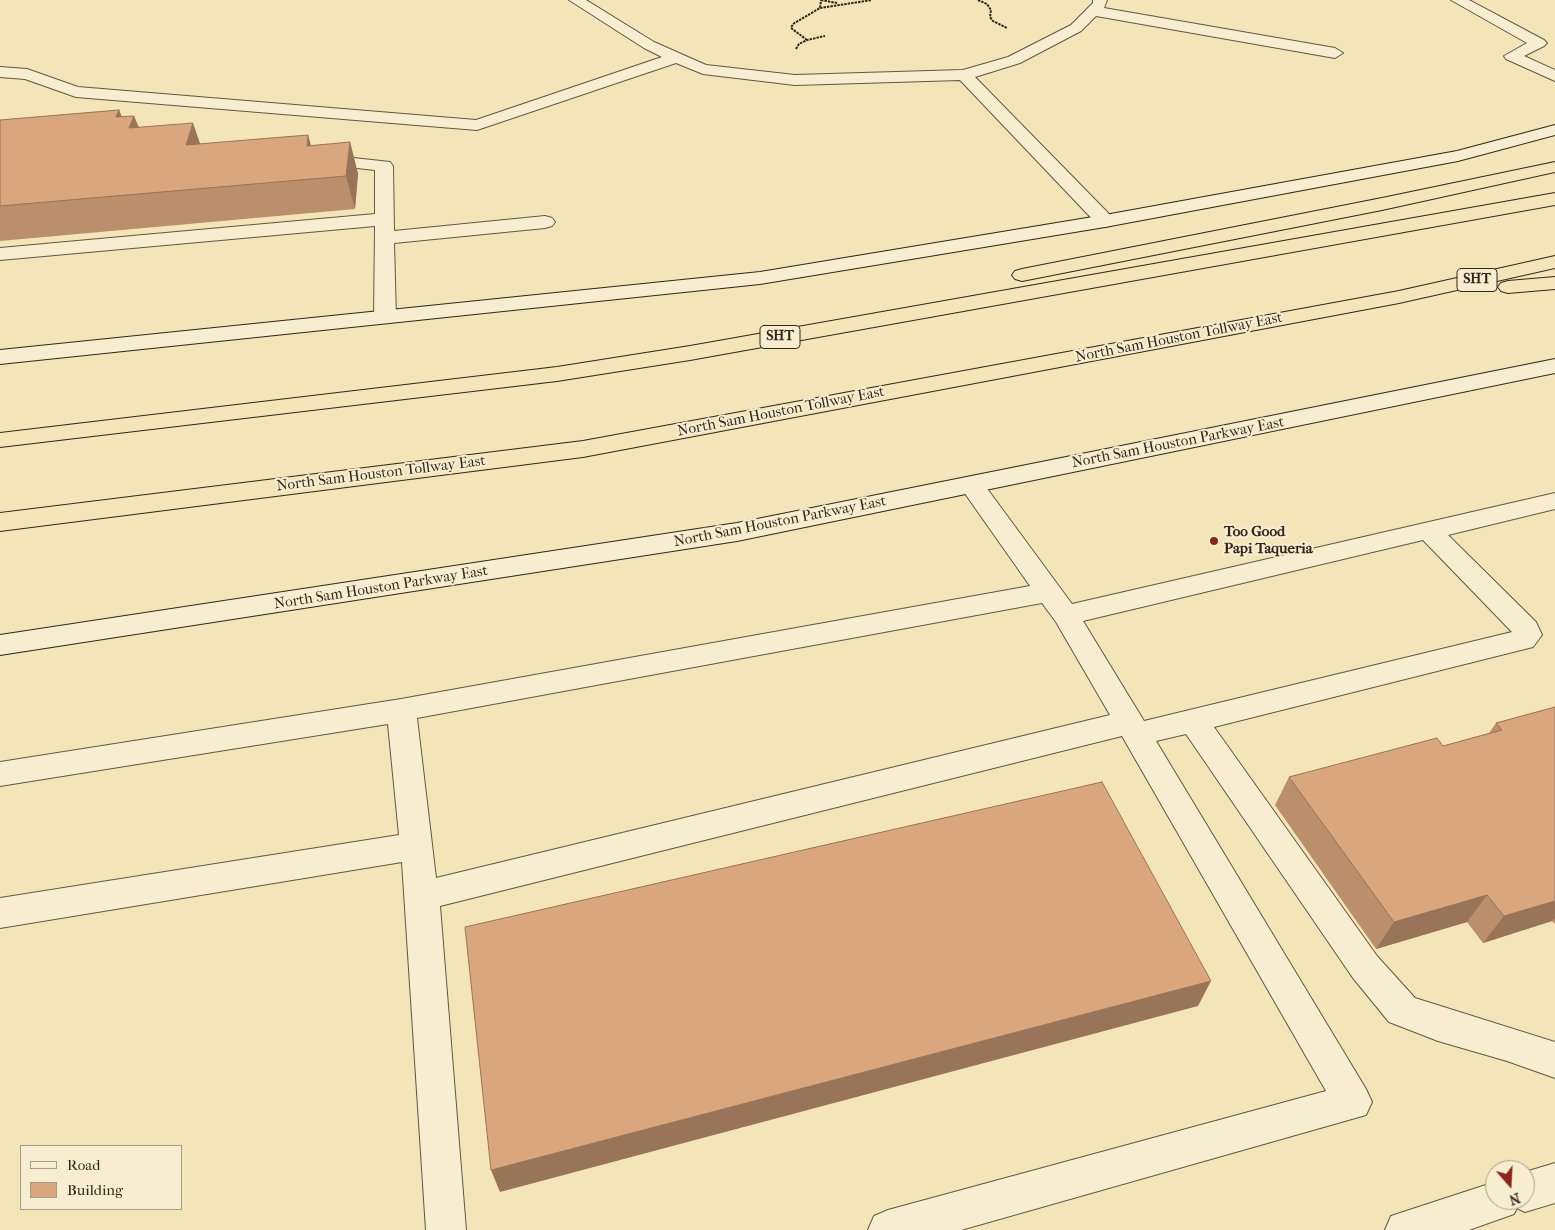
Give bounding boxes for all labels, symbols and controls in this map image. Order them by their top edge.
road number: SHT [1457,268,1497,292]
street label: North Sam Houston Tollway East [1074,309,1284,367]
road number: SHT [760,326,800,348]
street label: North Sam Houston Tollway East [676,383,886,441]
street label: North Sam Houston Parkway East [1070,414,1286,472]
street label: North Sam Houston Tollway East [275,452,487,496]
street label: North Sam Houston Parkway East [672,493,888,551]
place label: Too Good Papi Taqueria [1224,523,1313,558]
marker: Too Good Papi Taqueria [1208,535,1220,547]
street label: North Sam Houston Parkway East [273,562,489,614]
legend [20,1145,182,1210]
text: Road [67,1156,100,1174]
north arrow [1485,1160,1535,1210]
text: Building [67,1181,123,1199]
text: N [1507,1189,1523,1208]

